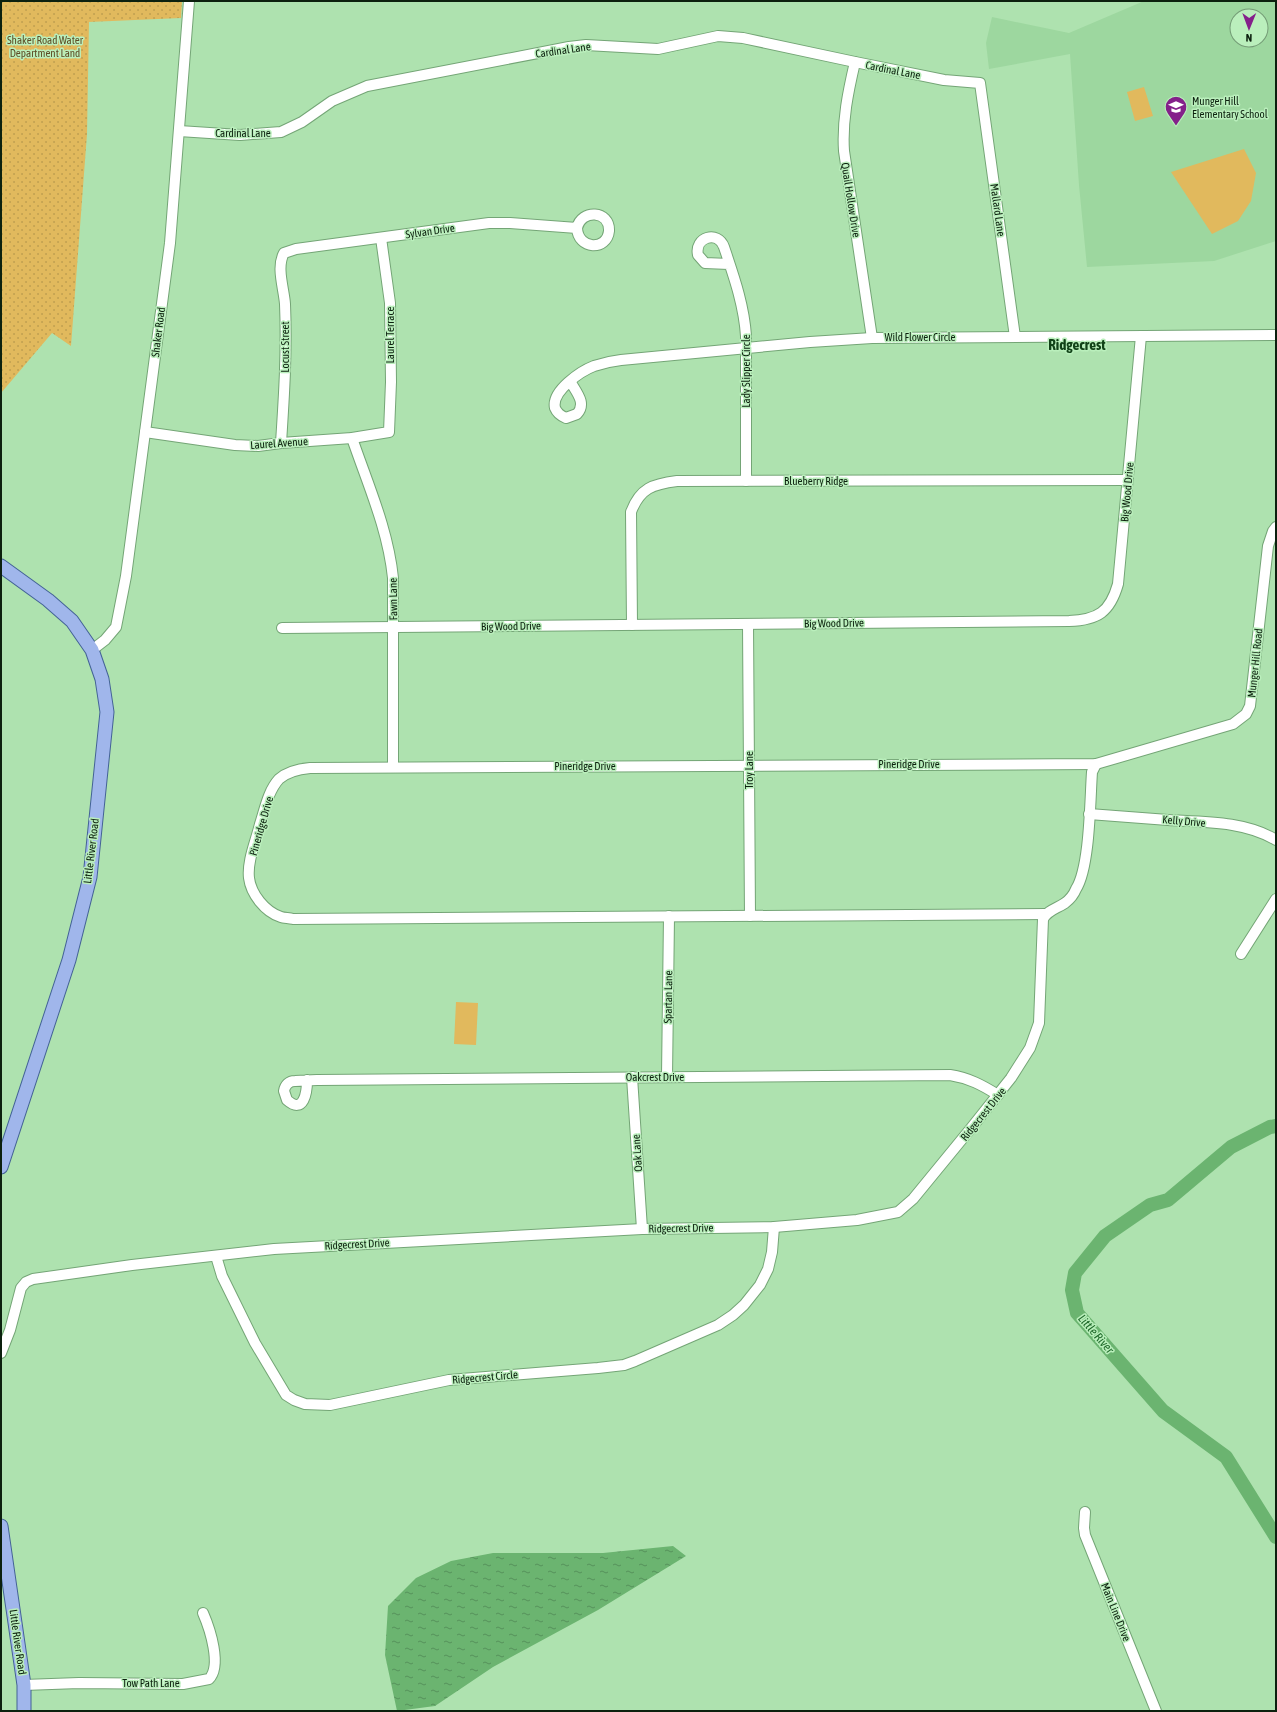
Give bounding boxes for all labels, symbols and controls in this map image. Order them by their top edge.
north arrow [1229,8,1269,48]
text: N [1245,32,1252,44]
park label: Shaker Road Water Department Land [7,34,84,59]
street label: Cardinal Lane [535,40,591,60]
street label: Cardinal Lane [865,59,921,81]
school or university icon: Munger Hill Elementary School [1163,94,1189,127]
place label: Munger Hill Elementary School [1192,95,1268,120]
street label: Cardinal Lane [215,127,271,139]
street label: Quail Hollow Drive [839,162,863,238]
street label: Mallard Lane [988,183,1008,237]
street label: Sylvan Drive [405,222,455,240]
street label: Shaker Road [149,306,167,358]
street label: Laurel Terrace [384,307,396,363]
street label: Locust Street [279,321,291,373]
street label: Wild Flower Circle [884,331,956,343]
street label: Lady Slipper Circle [740,334,752,408]
district label: Ridgecrest [1048,336,1106,353]
street label: Laurel Avenue [250,435,308,451]
street label: Big Wood Drive [1118,462,1136,522]
street label: Blueberry Ridge [784,475,848,487]
street label: Fawn Lane [387,578,399,620]
street label: Big Wood Drive [804,616,864,630]
street label: Big Wood Drive [481,619,541,633]
street label: Munger Hill Road [1245,628,1265,698]
street label: Troy Lane [743,751,755,789]
street label: Pineridge Drive [878,758,940,770]
street label: Pineridge Drive [554,760,616,772]
street label: Pineridge Drive [247,795,275,857]
street label: Kelly Drive [1162,813,1206,829]
street label: Little River Road [81,818,101,884]
street label: Spartan Lane [662,970,674,1024]
street label: Oakcrest Drive [626,1071,684,1083]
street label: Ridgecrest Drive [958,1085,1008,1143]
street label: Oak Lane [630,1134,644,1172]
street label: Ridgecrest Drive [648,1221,714,1235]
street label: Ridgecrest Drive [324,1236,390,1252]
water label: Little River [1075,1312,1117,1357]
street label: Ridgecrest Circle [452,1368,518,1386]
street label: Main Line Drive [1099,1581,1133,1643]
street label: Little River Road [7,1609,29,1675]
street label: Tow Path Lane [122,1677,180,1689]

